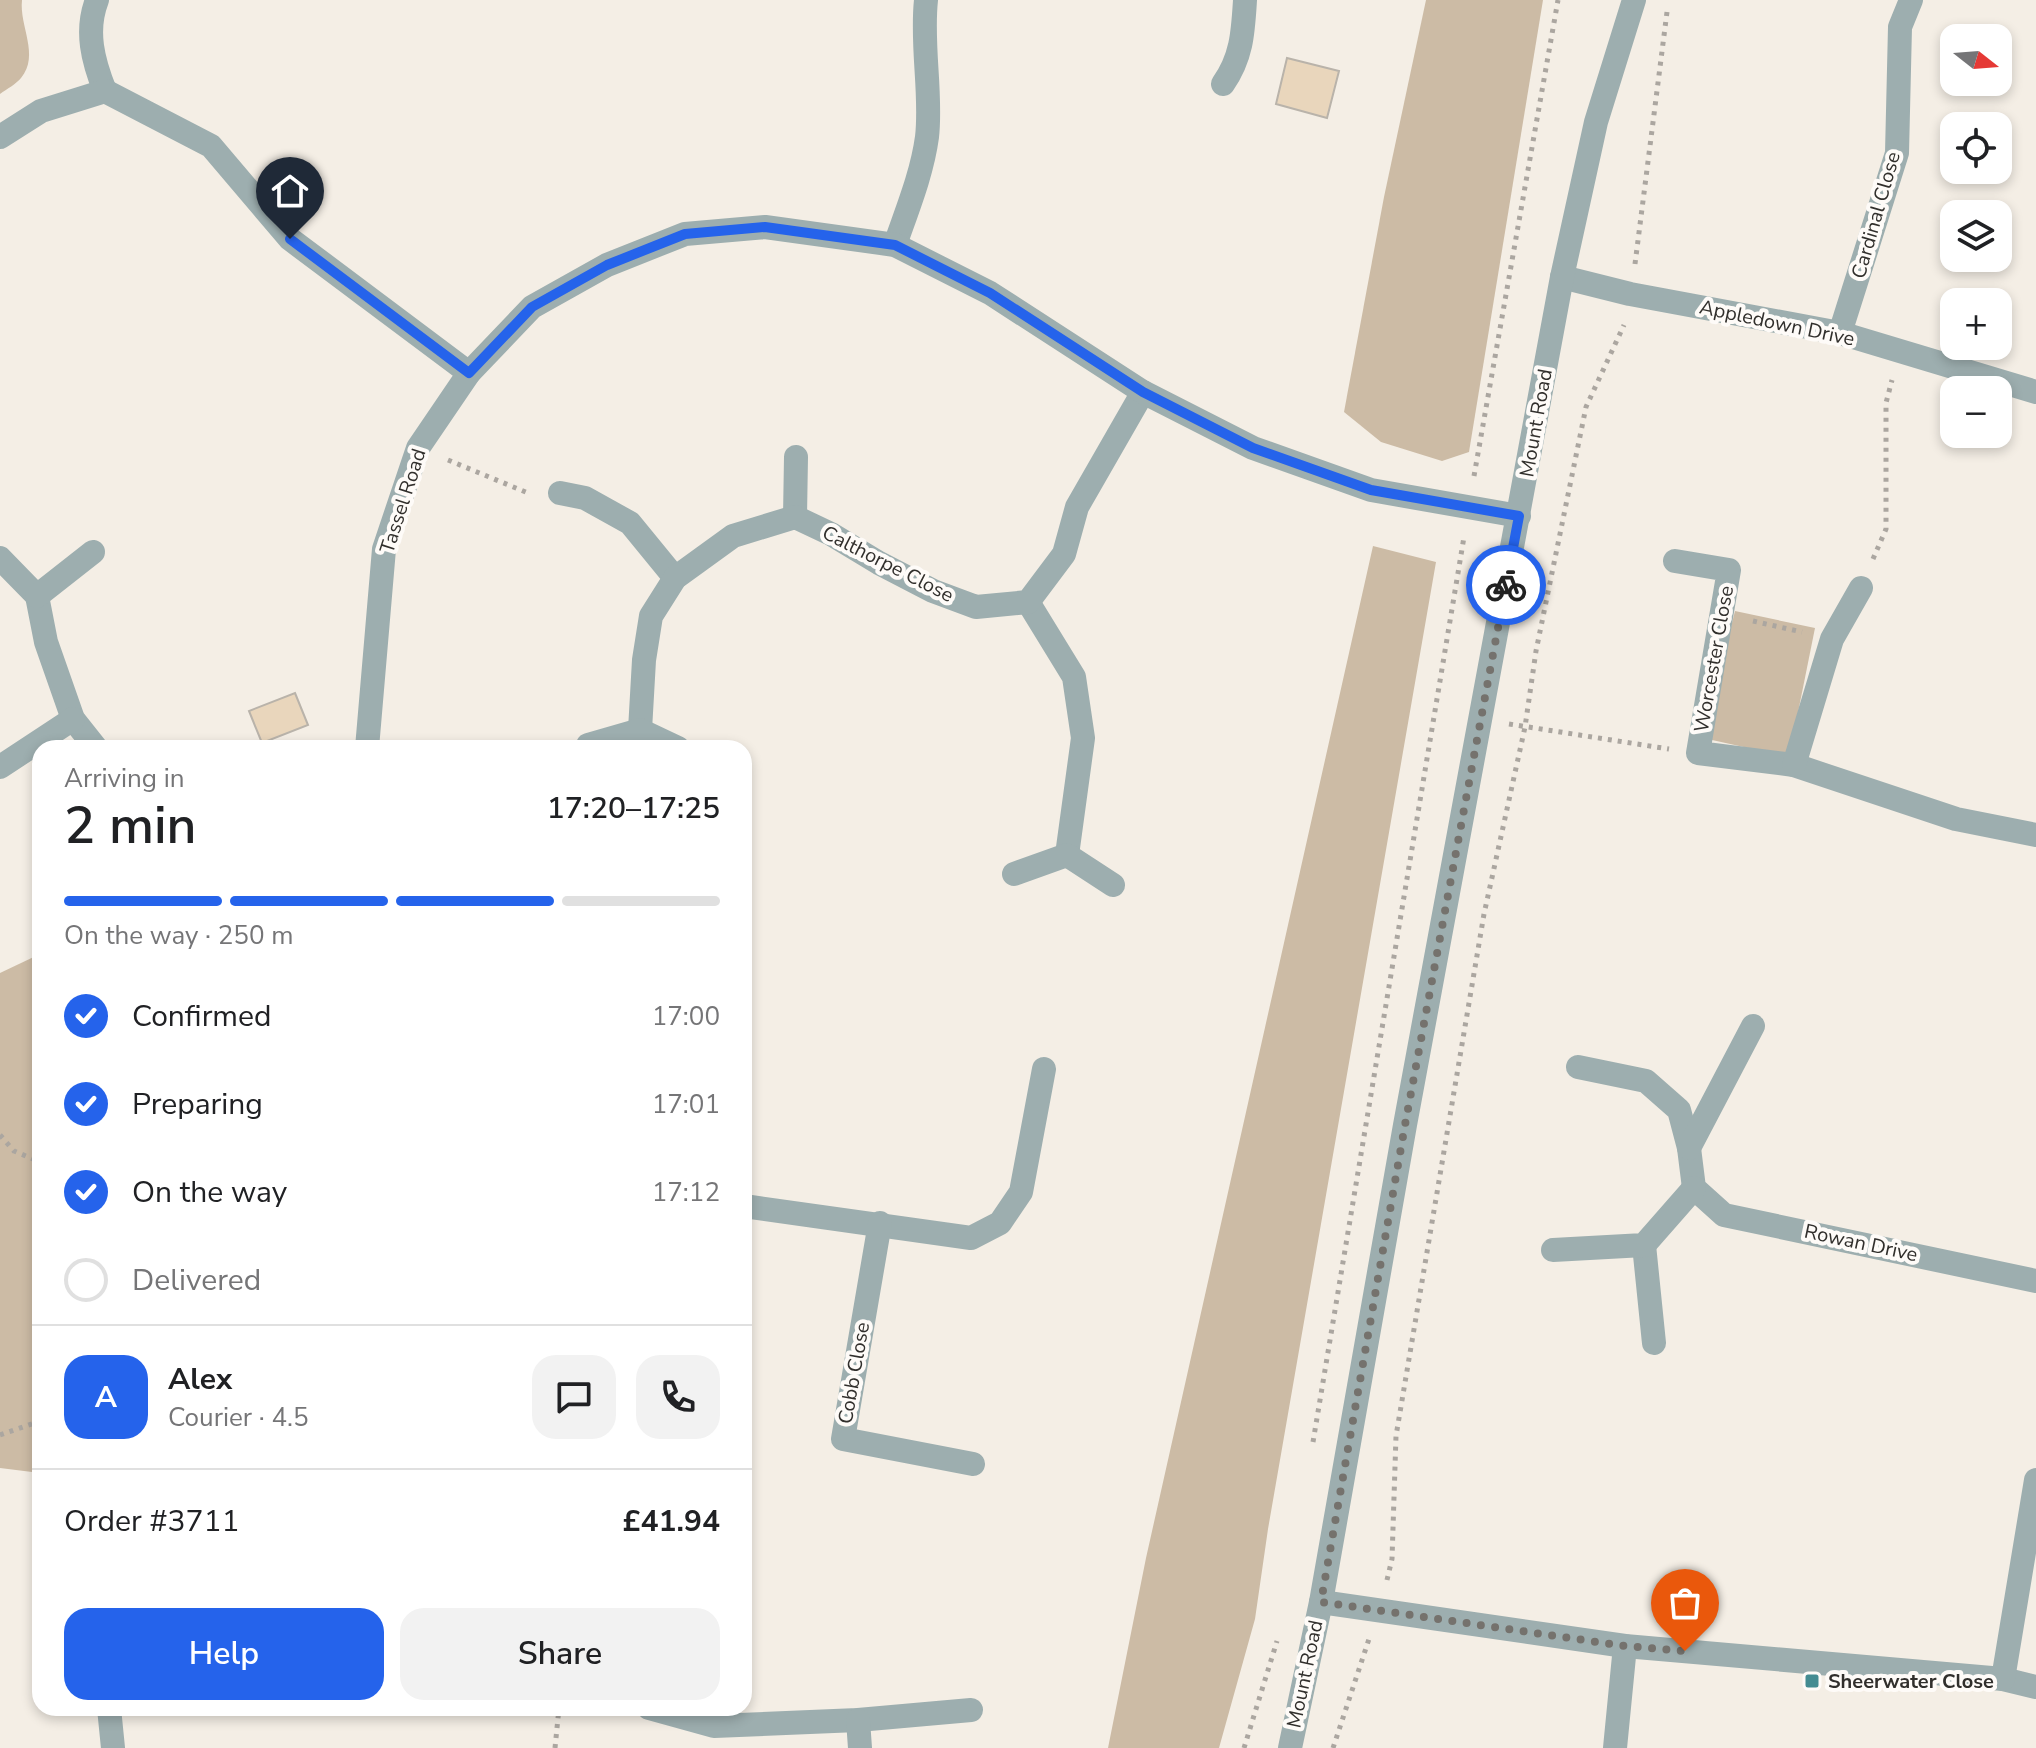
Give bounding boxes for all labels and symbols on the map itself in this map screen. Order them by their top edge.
north arrow [1940,24,2012,96]
street label: Cardinal Close [1845,148,1907,282]
pin [256,157,324,239]
street label: Appledown Drive [1697,293,1857,353]
street label: Mount Road [1513,367,1559,479]
street label: Tassel Road [373,445,433,557]
street label: Calthorpe Close [818,519,958,609]
courier [1466,545,1546,625]
street label: Worcester Close [1688,583,1740,735]
street label: Rowan Drive [1802,1218,1920,1268]
street label: Cobb Close [832,1320,876,1426]
pin [1651,1569,1719,1651]
street label: Mount Road [1280,1618,1330,1730]
place label: Sheerwater Close [1828,1668,1994,1695]
marker: Sheerwater Close [1803,1672,1821,1690]

